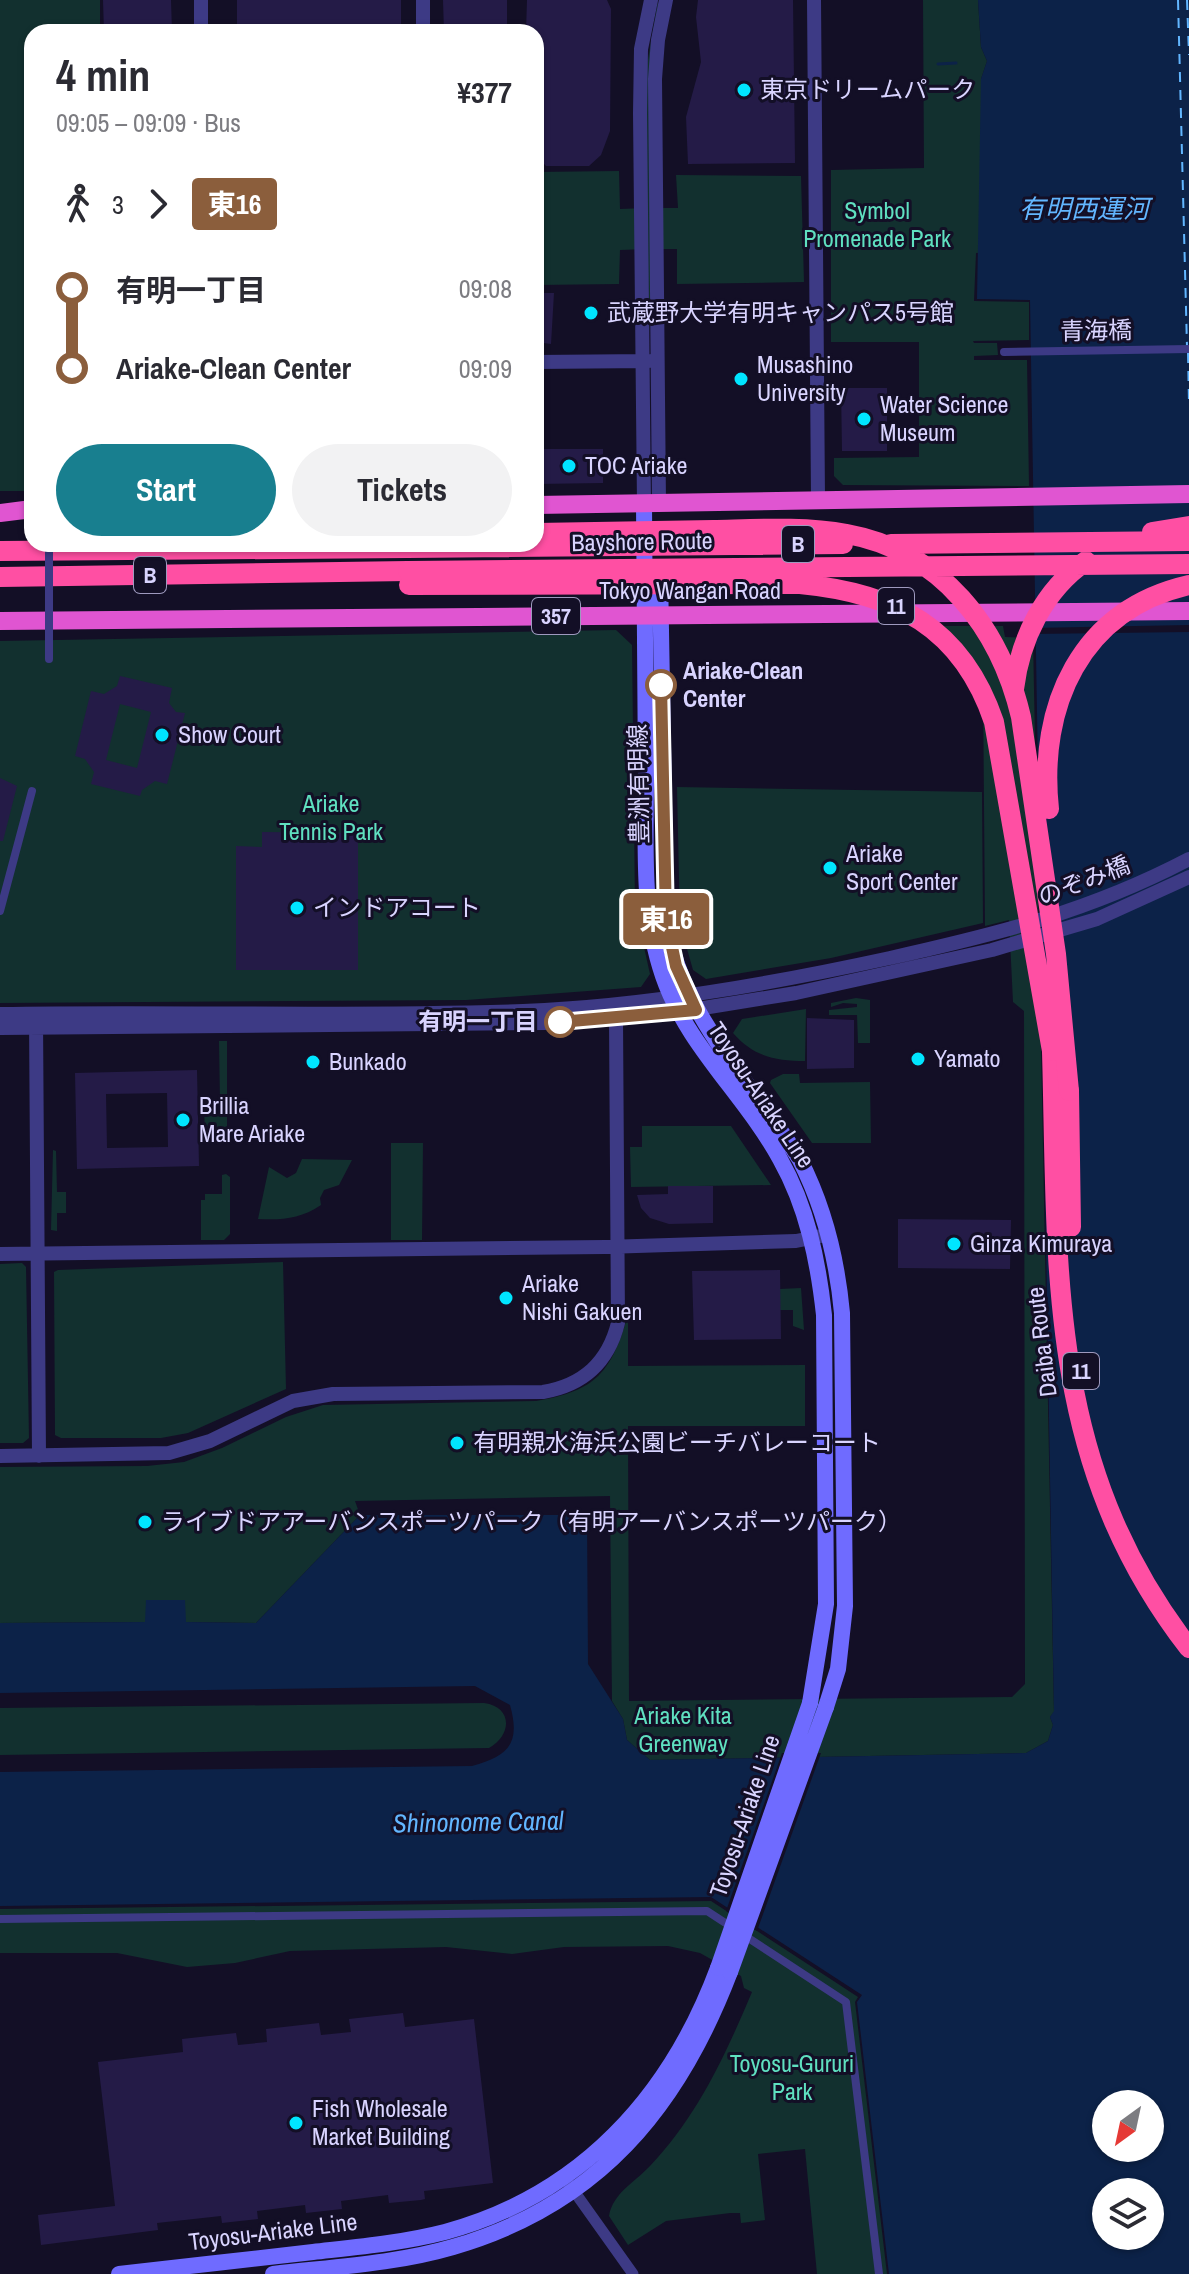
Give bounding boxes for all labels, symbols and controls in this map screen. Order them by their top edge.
text: 4 min [56,45,150,105]
text: ¥377 [457,72,512,112]
place label: 東京ドリームパーク [760,73,975,105]
marker: 東京ドリームパーク [735,81,753,99]
text: 09:05 – 09:09 · Bus [56,105,241,140]
icon: walk [56,182,100,226]
icon: forward [136,182,180,226]
text: 東16 [208,185,261,223]
text: 3 [112,187,124,222]
water label: 有明西運河 [1019,191,1154,226]
park label: Symbol Promenade Park [803,194,951,254]
text: 有明一丁目 [116,270,266,310]
text: 09:08 [459,271,512,306]
place label: 武蔵野大学有明キャンパス5号館 [607,296,954,328]
marker: 武蔵野大学有明キャンパス5号館 [582,304,600,322]
street label: 青海橋 [1060,313,1132,347]
text: Ariake-Clean Center [116,348,351,388]
place label: Musashino University [757,348,853,408]
text: 09:09 [459,351,512,386]
marker: Musashino University [732,370,750,388]
place label: Water Science Museum [880,388,1008,448]
marker: Water Science Museum [855,410,873,428]
button: Start [56,444,276,536]
button: Tickets [292,444,512,536]
place label: TOC Ariake [585,449,687,481]
marker: TOC Ariake [560,457,578,475]
street label: Bayshore Route [571,524,713,558]
road number: B [782,526,814,562]
road number: B [134,557,166,593]
street label: Tokyo Wangan Road [599,574,781,606]
road number: 11 [878,588,914,624]
road number: 357 [532,598,580,634]
place label: Ariake-Clean Center [683,654,803,714]
marker: Ariake-Clean Center [646,670,676,700]
place label: Show Court [178,718,281,750]
street label: 豊洲有明線 [621,724,655,844]
marker: Show Court [153,726,171,744]
park label: Ariake Tennis Park [279,787,383,847]
place label: Ariake Sport Center [845,837,958,897]
street label: のぞみ橋 [1033,848,1134,912]
marker: Ariake Sport Center [821,859,839,877]
place label: インドアコート [313,891,481,923]
line badge: 東16 [620,893,712,945]
marker: インドアコート [288,899,306,917]
text: 東16 [639,900,693,938]
place label: 有明一丁目 [418,1005,538,1037]
marker: 有明一丁目 [545,1007,575,1037]
street label: Toyosu-Ariake Line [701,1015,823,1174]
place label: Yamato [934,1042,1000,1074]
place label: Bunkado [329,1045,407,1077]
marker: Yamato [909,1050,927,1068]
marker: Bunkado [304,1053,322,1071]
place label: Brillia Mare Ariake [199,1089,305,1149]
marker: Brillia Mare Ariake [174,1111,192,1129]
place label: Ginza Kimuraya [970,1227,1112,1259]
marker: Ginza Kimuraya [945,1235,963,1253]
place label: Ariake Nishi Gakuen [521,1267,642,1327]
street label: Daiba Route [1018,1285,1064,1399]
marker: Ariake Nishi Gakuen [497,1289,515,1307]
road number: 11 [1063,1353,1099,1389]
place label: 有明親水海浜公園ビーチバレーコート [473,1426,881,1458]
marker: 有明親水海浜公園ビーチバレーコート [448,1434,466,1452]
place label: ライブドアアーバンスポーツパーク（有明アーバンスポーツパーク） [161,1505,902,1537]
marker: ライブドアアーバンスポーツパーク（有明アーバンスポーツパーク） [136,1513,154,1531]
park label: Ariake Kita Greenway [633,1699,732,1759]
street label: Toyosu-Ariake Line [701,1730,787,1901]
water label: Shinonome Canal [392,1802,565,1840]
park label: Toyosu-Gururi Park [730,2047,854,2107]
north arrow [1092,2090,1164,2162]
map controls [1092,2090,1164,2250]
place label: Fish Wholesale Market Building [312,2092,450,2152]
marker: Fish Wholesale Market Building [287,2114,305,2132]
button: layers [1092,2178,1164,2250]
street label: Toyosu-Ariake Line [187,2205,359,2257]

